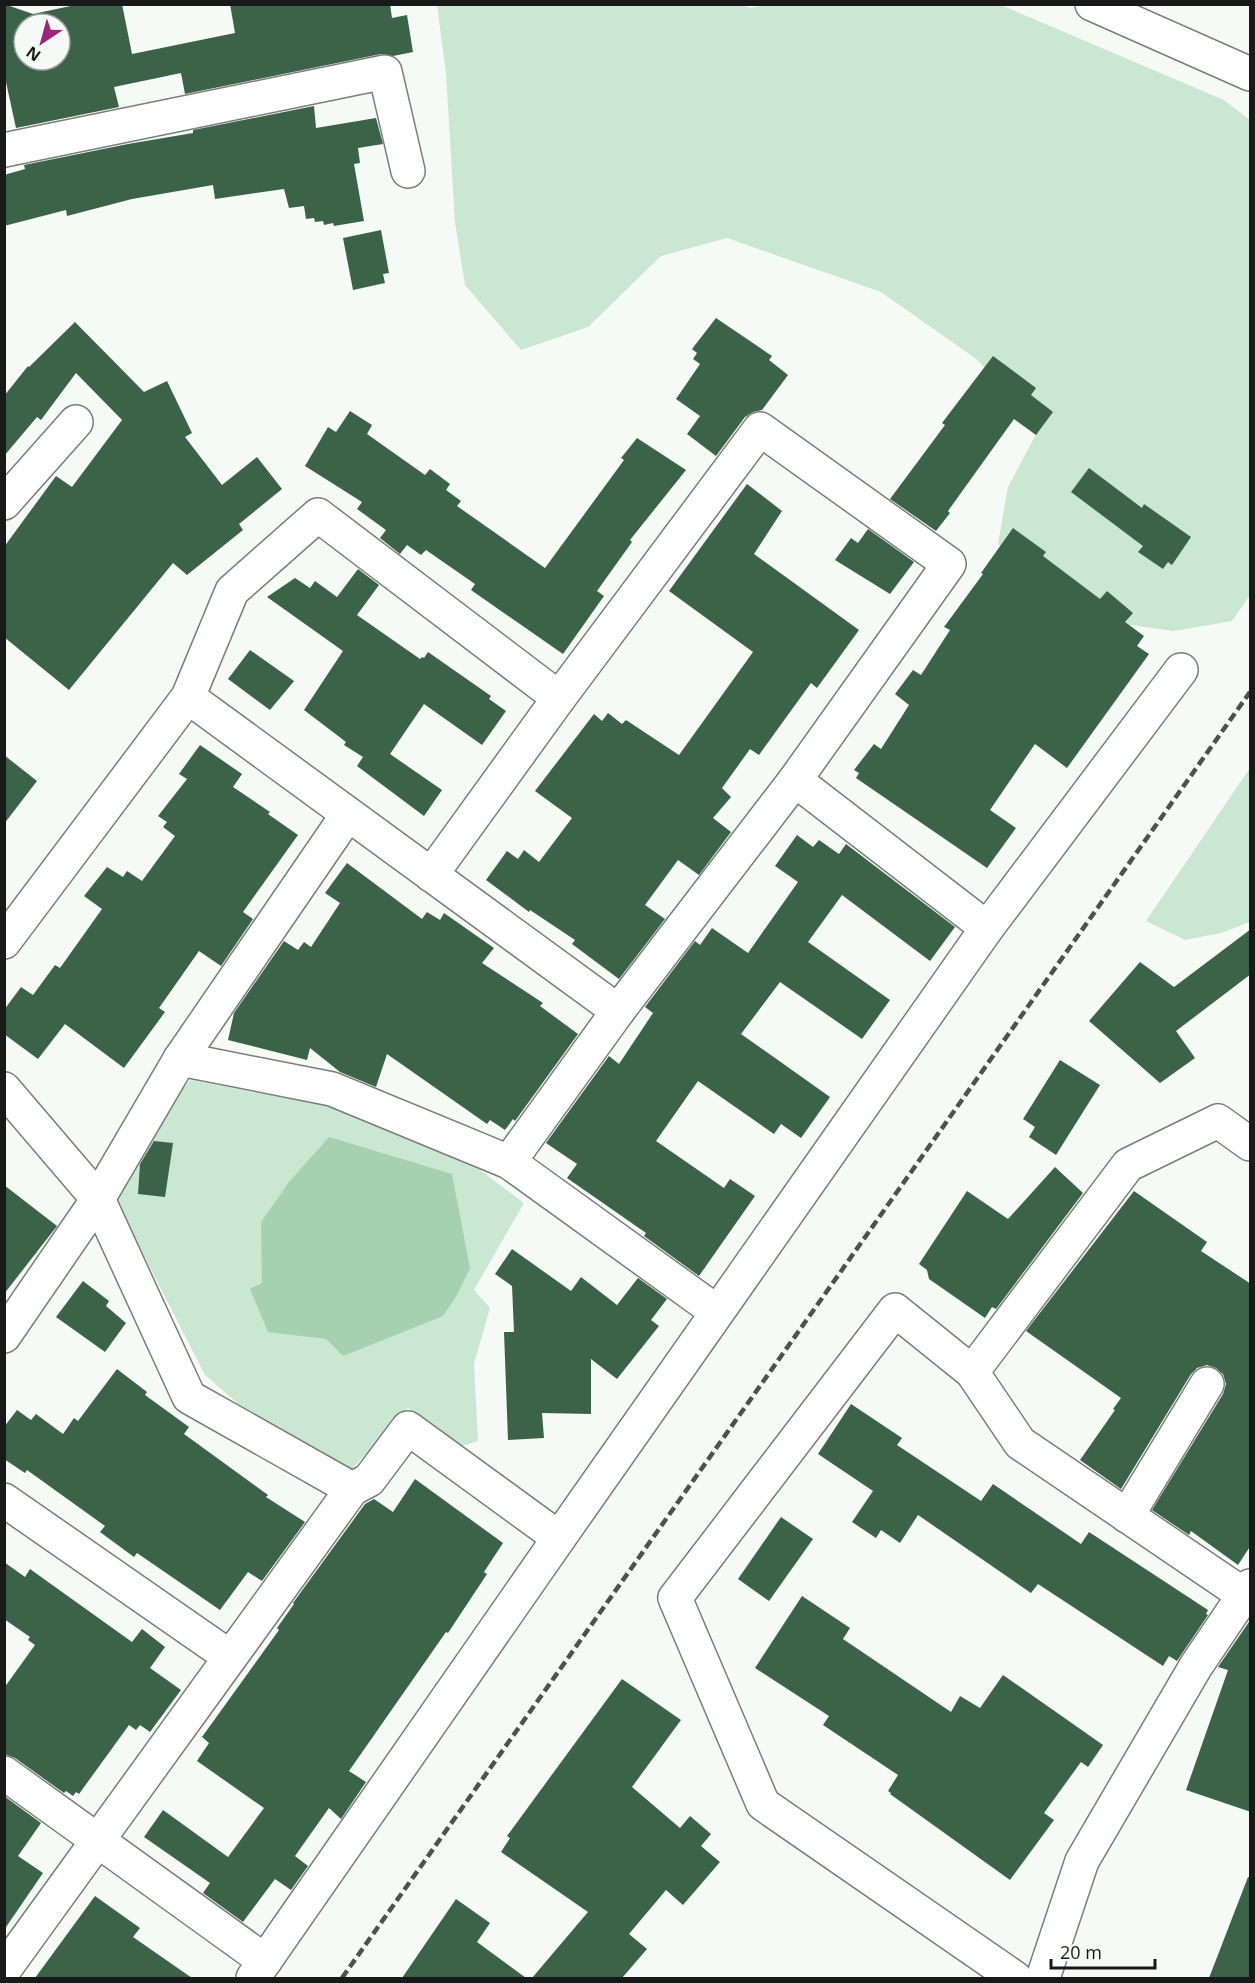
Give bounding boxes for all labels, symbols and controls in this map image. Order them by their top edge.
north arrow [12,12,72,72]
text: N [21,41,45,67]
scale bar [1051,1932,1154,1970]
text: 20 m [1060,1940,1102,1964]

